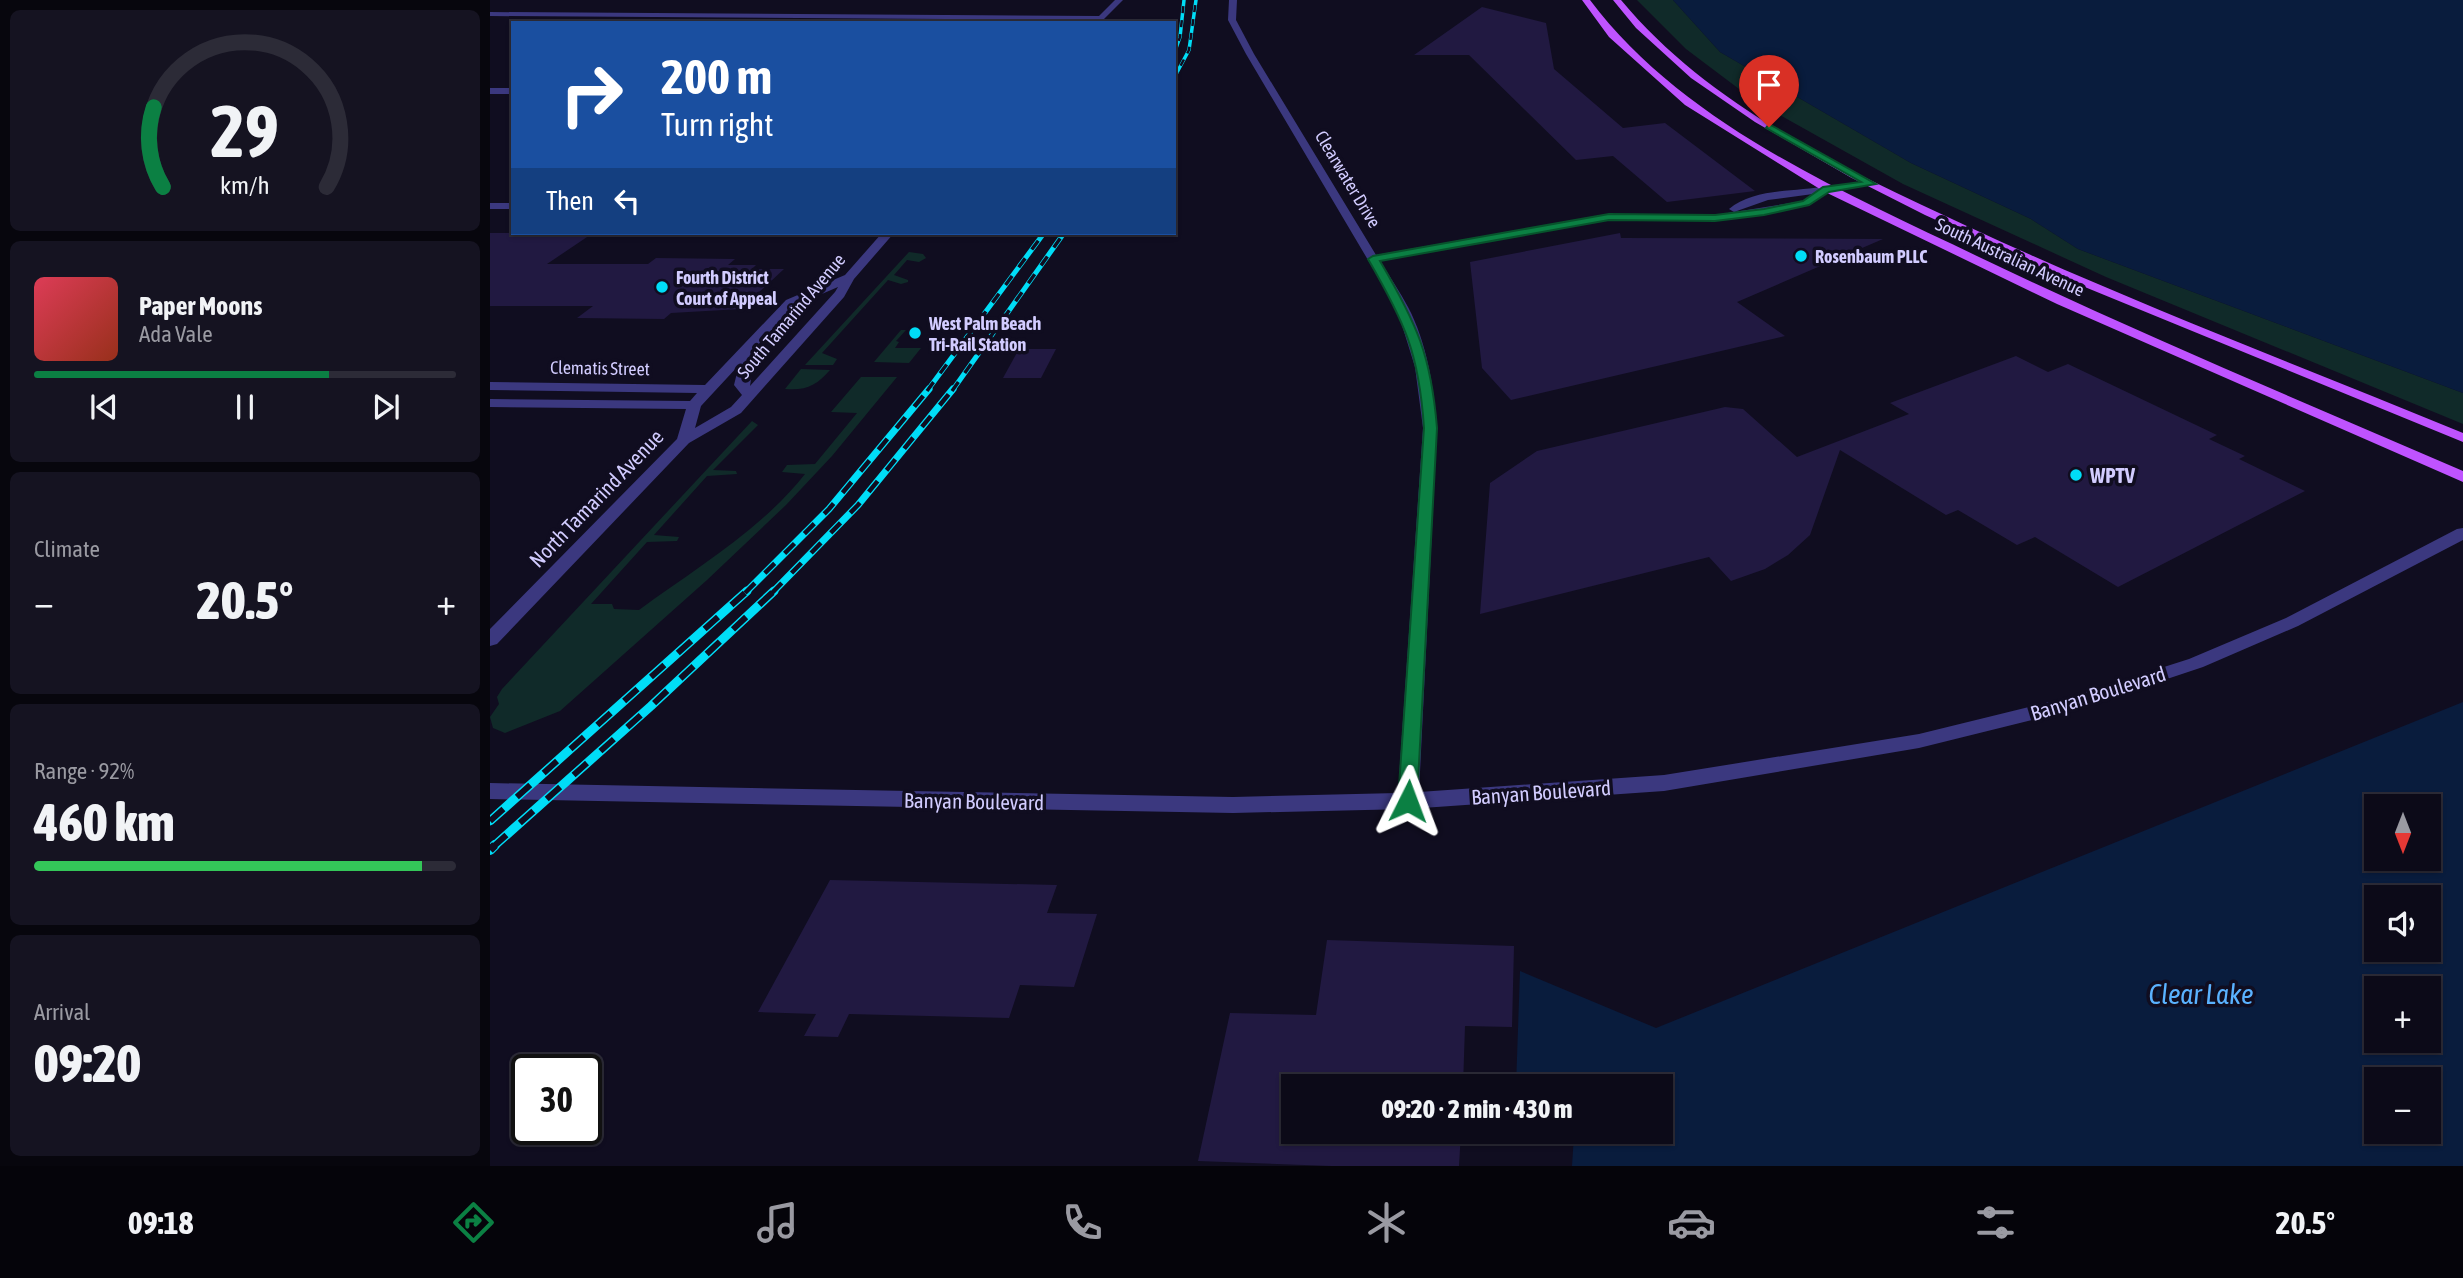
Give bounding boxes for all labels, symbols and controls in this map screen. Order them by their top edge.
text: 200 m [661,48,772,104]
icon: right [546,49,637,140]
pin [1739,55,1799,127]
icon: arrive [1750,66,1788,104]
text: 29 [211,89,279,172]
text: Turn right [661,106,774,143]
street label: Clearwater Drive [1311,127,1385,231]
text: km/h [220,170,270,198]
icon: left [608,182,646,220]
text: Then [546,186,594,216]
street label: South Australian Avenue [1932,213,2088,301]
place label: Rosenbaum PLLC [1815,246,1927,267]
marker: Rosenbaum PLLC [1793,248,1809,264]
street label: South Tamarind Avenue [733,249,849,383]
place label: Fourth District Court of Appeal [676,267,777,309]
marker: Fourth District Court of Appeal [654,279,670,295]
text: Paper Moons [139,291,262,321]
place label: West Palm Beach Tri-Rail Station [928,313,1041,355]
text: Ada Vale [139,321,213,347]
marker: West Palm Beach Tri-Rail Station [907,325,923,341]
street label: Clematis Street [550,357,650,379]
icon: previous [85,388,123,426]
icon: pause [226,388,264,426]
icon: next [367,388,405,426]
street label: North Tamarind Avenue [524,424,668,572]
place label: WPTV [2089,463,2136,487]
marker: WPTV [2068,467,2084,483]
text: Climate [34,536,100,562]
text: 20.5° [197,570,293,630]
text: − [34,580,54,623]
text: + [436,580,456,623]
street label: Banyan Boulevard [2027,661,2169,725]
text: Range · 92% [34,758,134,784]
position arrow [1371,764,1445,838]
street label: Banyan Boulevard [1470,775,1612,809]
street label: Banyan Boulevard [904,788,1044,814]
text: 460 km [34,792,175,852]
north arrow [2364,794,2441,872]
map controls [2364,794,2441,1144]
button: sound [2364,885,2441,962]
button: + [2364,976,2441,1053]
water label: Clear Lake [2148,978,2254,1010]
text: Arrival [34,999,90,1025]
text: 09:20 [34,1033,141,1093]
speed limit sign: 30 [511,1054,602,1145]
button: − [2364,1067,2441,1144]
text: 09:20 · 2 min · 430 m [1382,1094,1572,1124]
icon: directions [449,1198,498,1247]
icon: music [753,1198,802,1247]
icon: phone [1058,1198,1107,1247]
icon: climate [1362,1198,1411,1247]
icon: car [1667,1198,1716,1247]
icon: filters [1971,1198,2020,1247]
text: 09:18 [128,1204,194,1241]
text: 20.5° [2276,1204,2335,1241]

